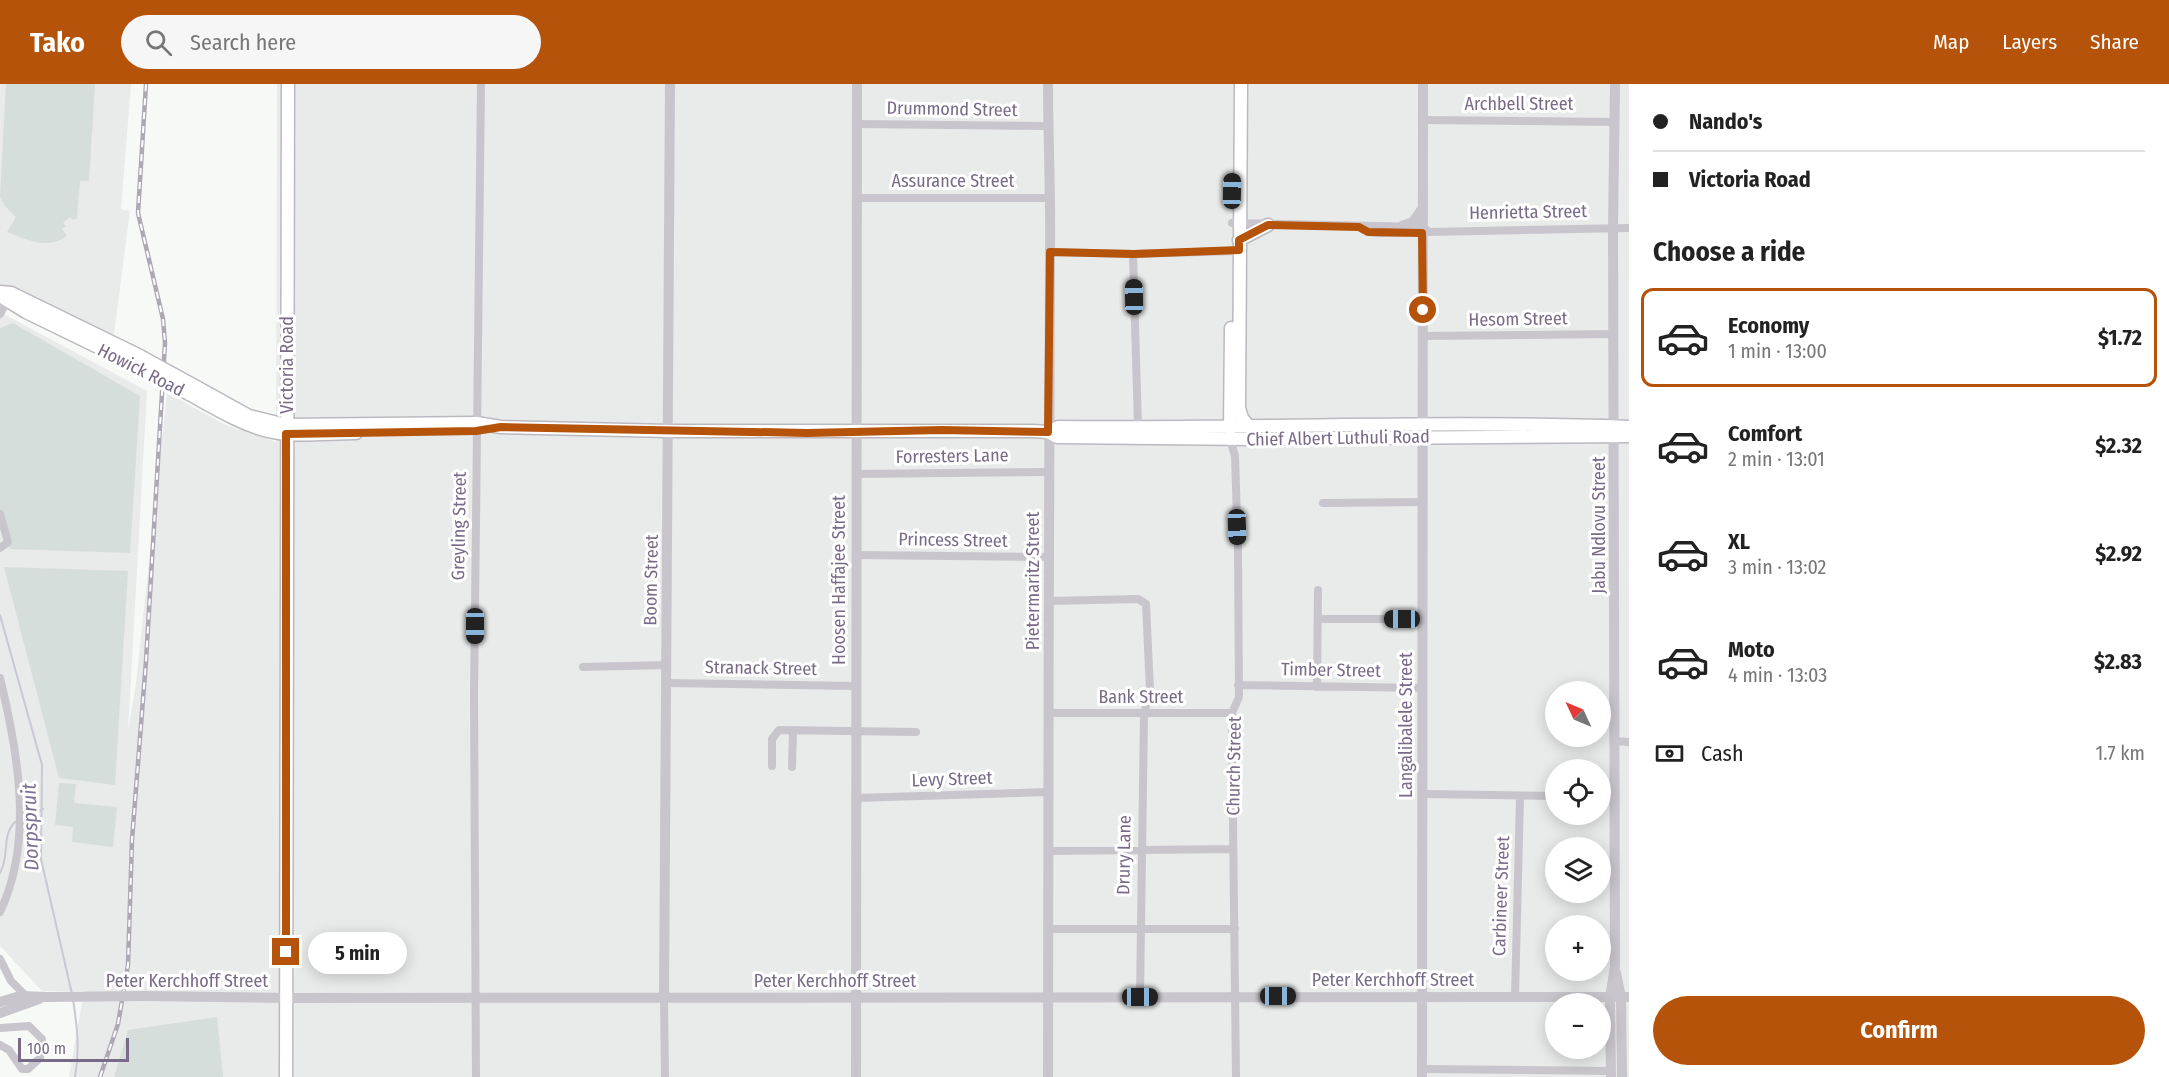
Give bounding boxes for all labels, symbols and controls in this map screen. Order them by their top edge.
search box [121,15,541,69]
text: Tako [30,26,85,59]
icon: search [142,26,175,59]
text: Search here [190,29,296,56]
text: Map [1933,29,1969,55]
text: Layers [2002,29,2057,55]
text: Share [2090,29,2139,55]
street label: Archbell Street [1465,93,1574,115]
street label: Drummond Street [886,97,1018,121]
text: Nando's [1689,108,1763,135]
text: Victoria Road [1689,166,1811,193]
street label: Assurance Street [892,170,1015,192]
car [1223,173,1241,209]
street label: Henrietta Street [1469,200,1587,224]
text: Choose a ride [1653,236,1805,268]
car [1125,279,1143,315]
route start [1409,296,1436,323]
street label: Hesom Street [1468,307,1568,331]
icon: car [1656,311,1710,365]
text: Economy [1728,312,1809,339]
street label: Victoria Road [276,316,298,414]
text: $1.72 [2098,324,2142,351]
street label: Howick Road [94,339,188,401]
text: 1 min · 13:00 [1728,339,1827,363]
icon: car [1656,419,1710,473]
text: Comfort [1728,420,1802,447]
street label: Chief Albert Luthuli Road [1246,425,1430,451]
text: $2.32 [2095,432,2142,459]
street label: Forresters Lane [895,444,1009,468]
text: 2 min · 13:01 [1728,447,1825,471]
street label: Jabu Ndlovu Street [1588,456,1610,594]
street label: Greyling Street [447,471,471,581]
street label: Hoosen Haffajee Street [828,495,850,665]
car [1227,509,1247,545]
street label: Pietermaritz Street [1022,512,1044,650]
icon: car [1656,527,1710,581]
street label: Princess Street [898,528,1008,552]
text: XL [1728,528,1750,555]
street label: Boom Street [639,534,663,626]
text: $2.92 [2095,540,2142,567]
text: 3 min · 13:02 [1728,555,1826,579]
car [466,608,484,644]
car [1384,610,1420,628]
icon: car [1656,635,1710,689]
text: Moto [1728,636,1775,663]
text: $2.83 [2094,648,2142,675]
street label: Langalibalele Street [1395,652,1417,798]
street label: Stranack Street [705,656,817,680]
street label: Timber Street [1281,658,1381,682]
text: 4 min · 13:03 [1728,663,1827,687]
north arrow [1545,681,1611,747]
map controls [1545,681,1611,1059]
street label: Bank Street [1098,686,1184,708]
street label: Church Street [1222,716,1246,816]
icon: cash [1653,737,1686,770]
text: Cash [1701,740,1744,767]
text: 1.7 km [2095,741,2145,765]
button: locate [1545,759,1611,825]
street label: Levy Street [911,767,993,791]
water label: Dorpspruit [16,782,44,871]
street label: Drury Lane [1112,815,1136,895]
street label: Carbineer Street [1488,835,1514,956]
button: layers [1545,837,1611,903]
button: + [1545,915,1611,981]
callout: 5 min [307,931,406,973]
route end [272,938,299,965]
text: 5 min [335,941,380,965]
street label: Peter Kerchhoff Street [1312,969,1474,991]
street label: Peter Kerchhoff Street [106,970,268,992]
street label: Peter Kerchhoff Street [754,970,916,992]
car [1260,987,1296,1005]
car [1122,988,1158,1006]
button: − [1545,993,1611,1059]
button: Confirm [1653,996,2145,1065]
scale bar [18,1035,129,1062]
text: 100 m [27,1039,66,1058]

